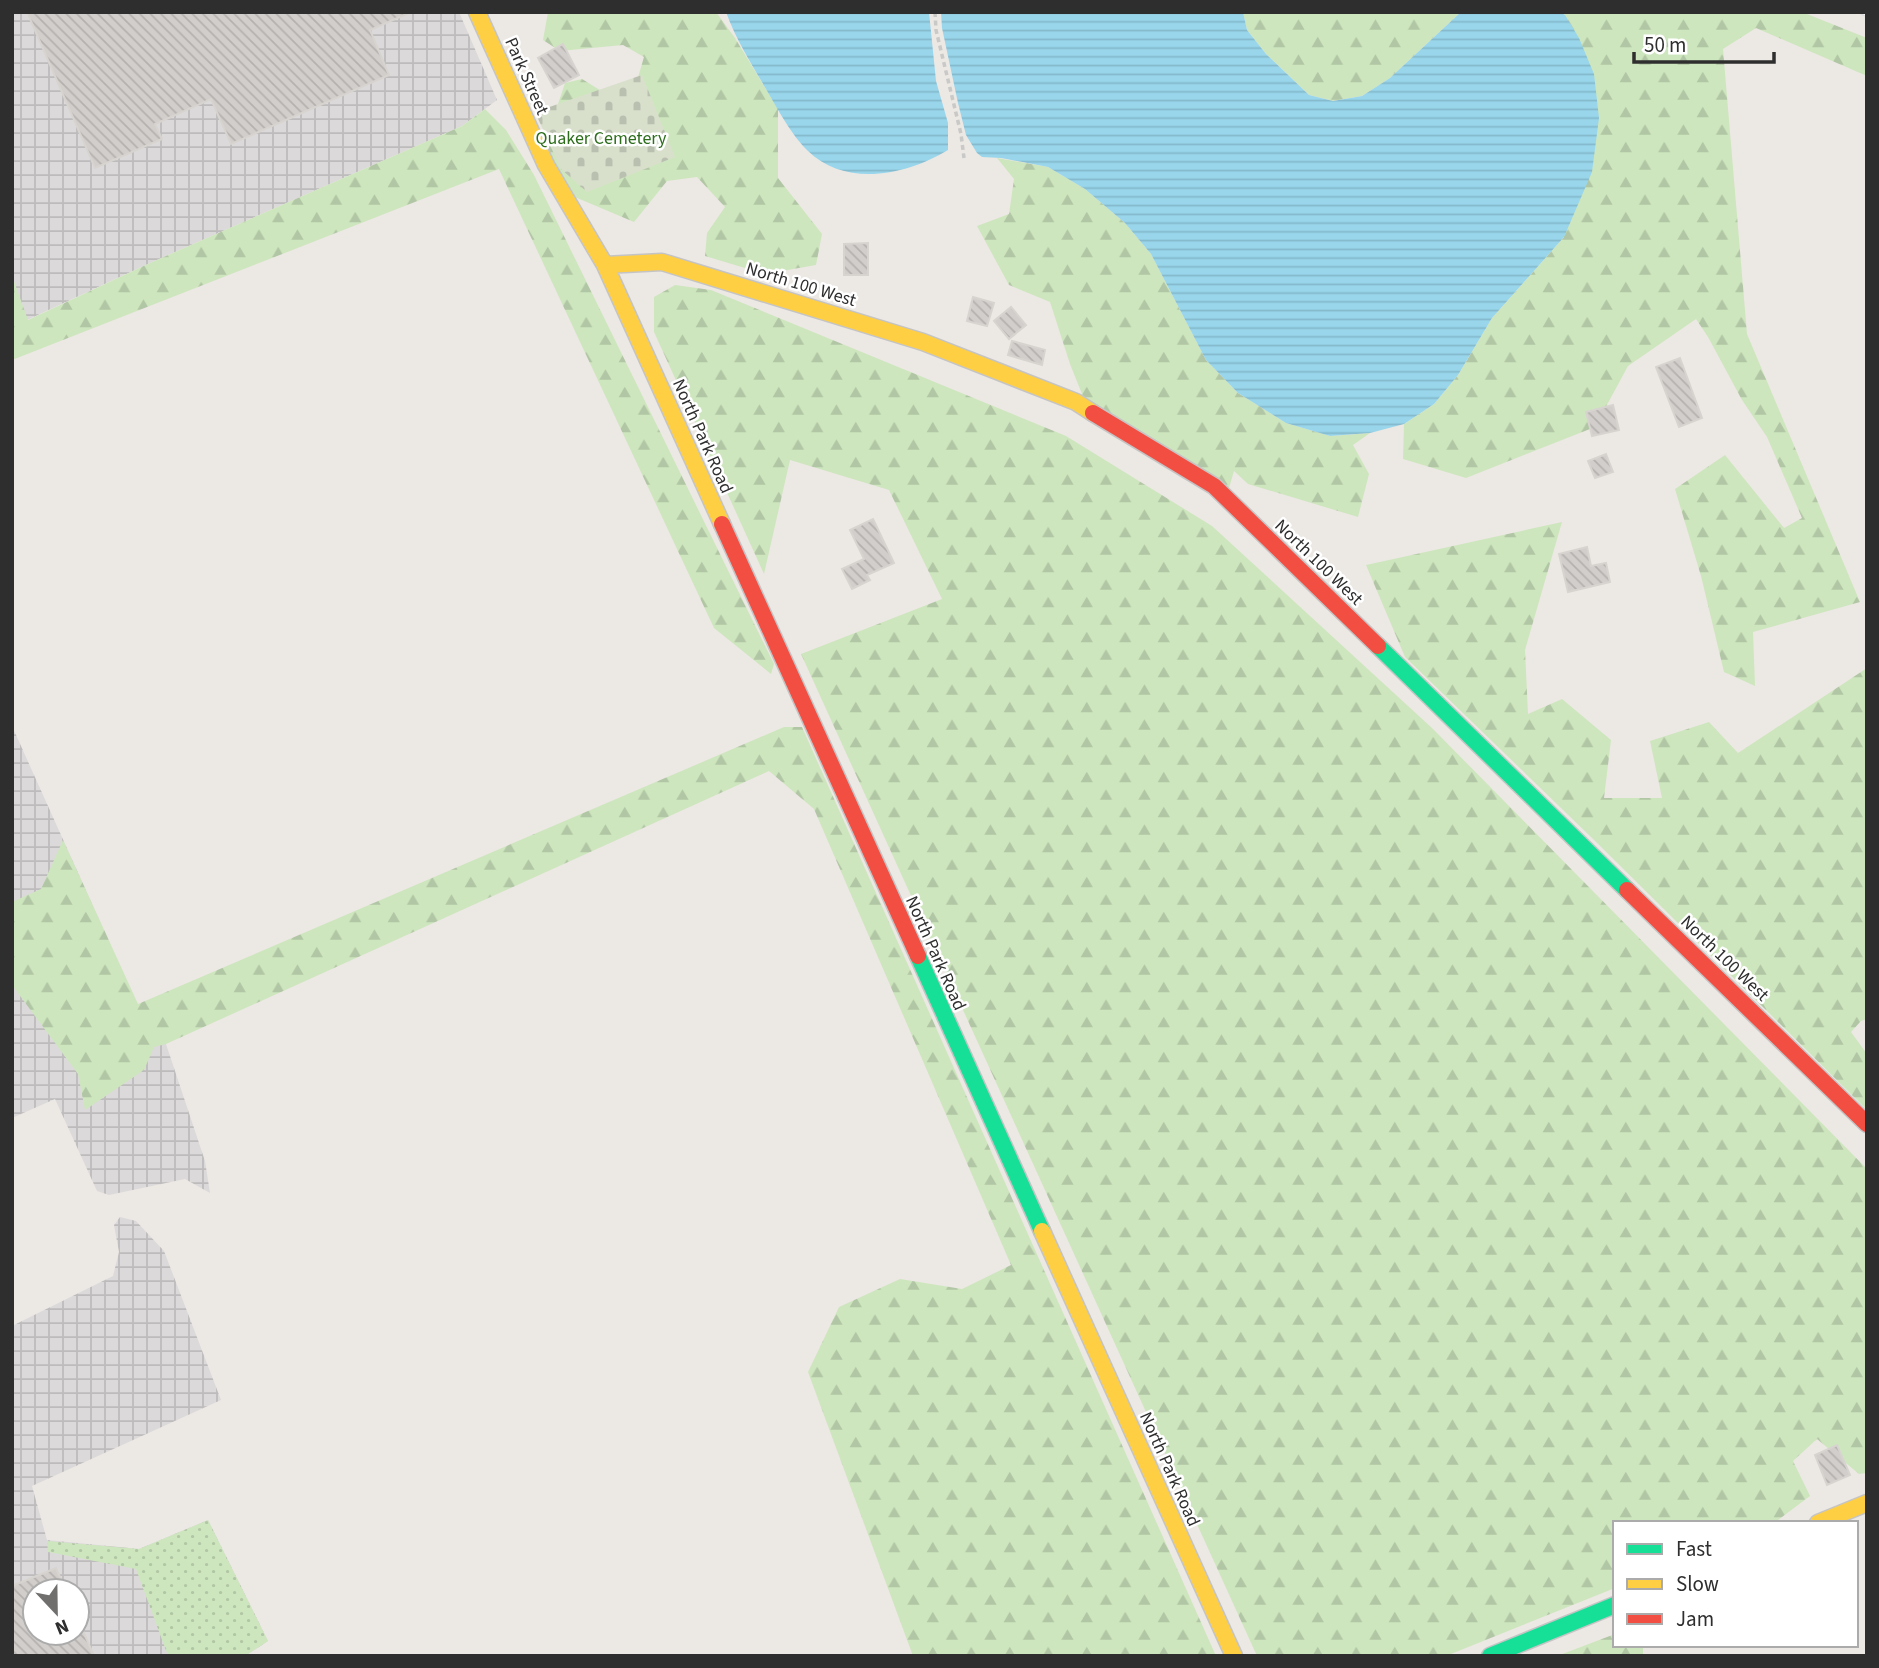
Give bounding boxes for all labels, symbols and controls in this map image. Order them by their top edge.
scale bar [1634,21,1774,65]
text: 50 m [1644,30,1686,60]
street label: Park Street [498,34,555,119]
park label: Quaker Cemetery [536,126,667,151]
street label: North 100 West [743,256,859,313]
street label: North Park Road [666,375,739,497]
street label: North 100 West [1269,514,1368,611]
street label: North Park Road [899,892,972,1014]
street label: North 100 West [1675,910,1774,1007]
street label: North Park Road [1133,1408,1206,1530]
legend [1613,1521,1858,1647]
text: Fast [1676,1534,1712,1564]
text: Slow [1676,1569,1719,1599]
north arrow [21,1577,91,1647]
text: Jam [1676,1604,1714,1634]
text: N [51,1611,73,1641]

